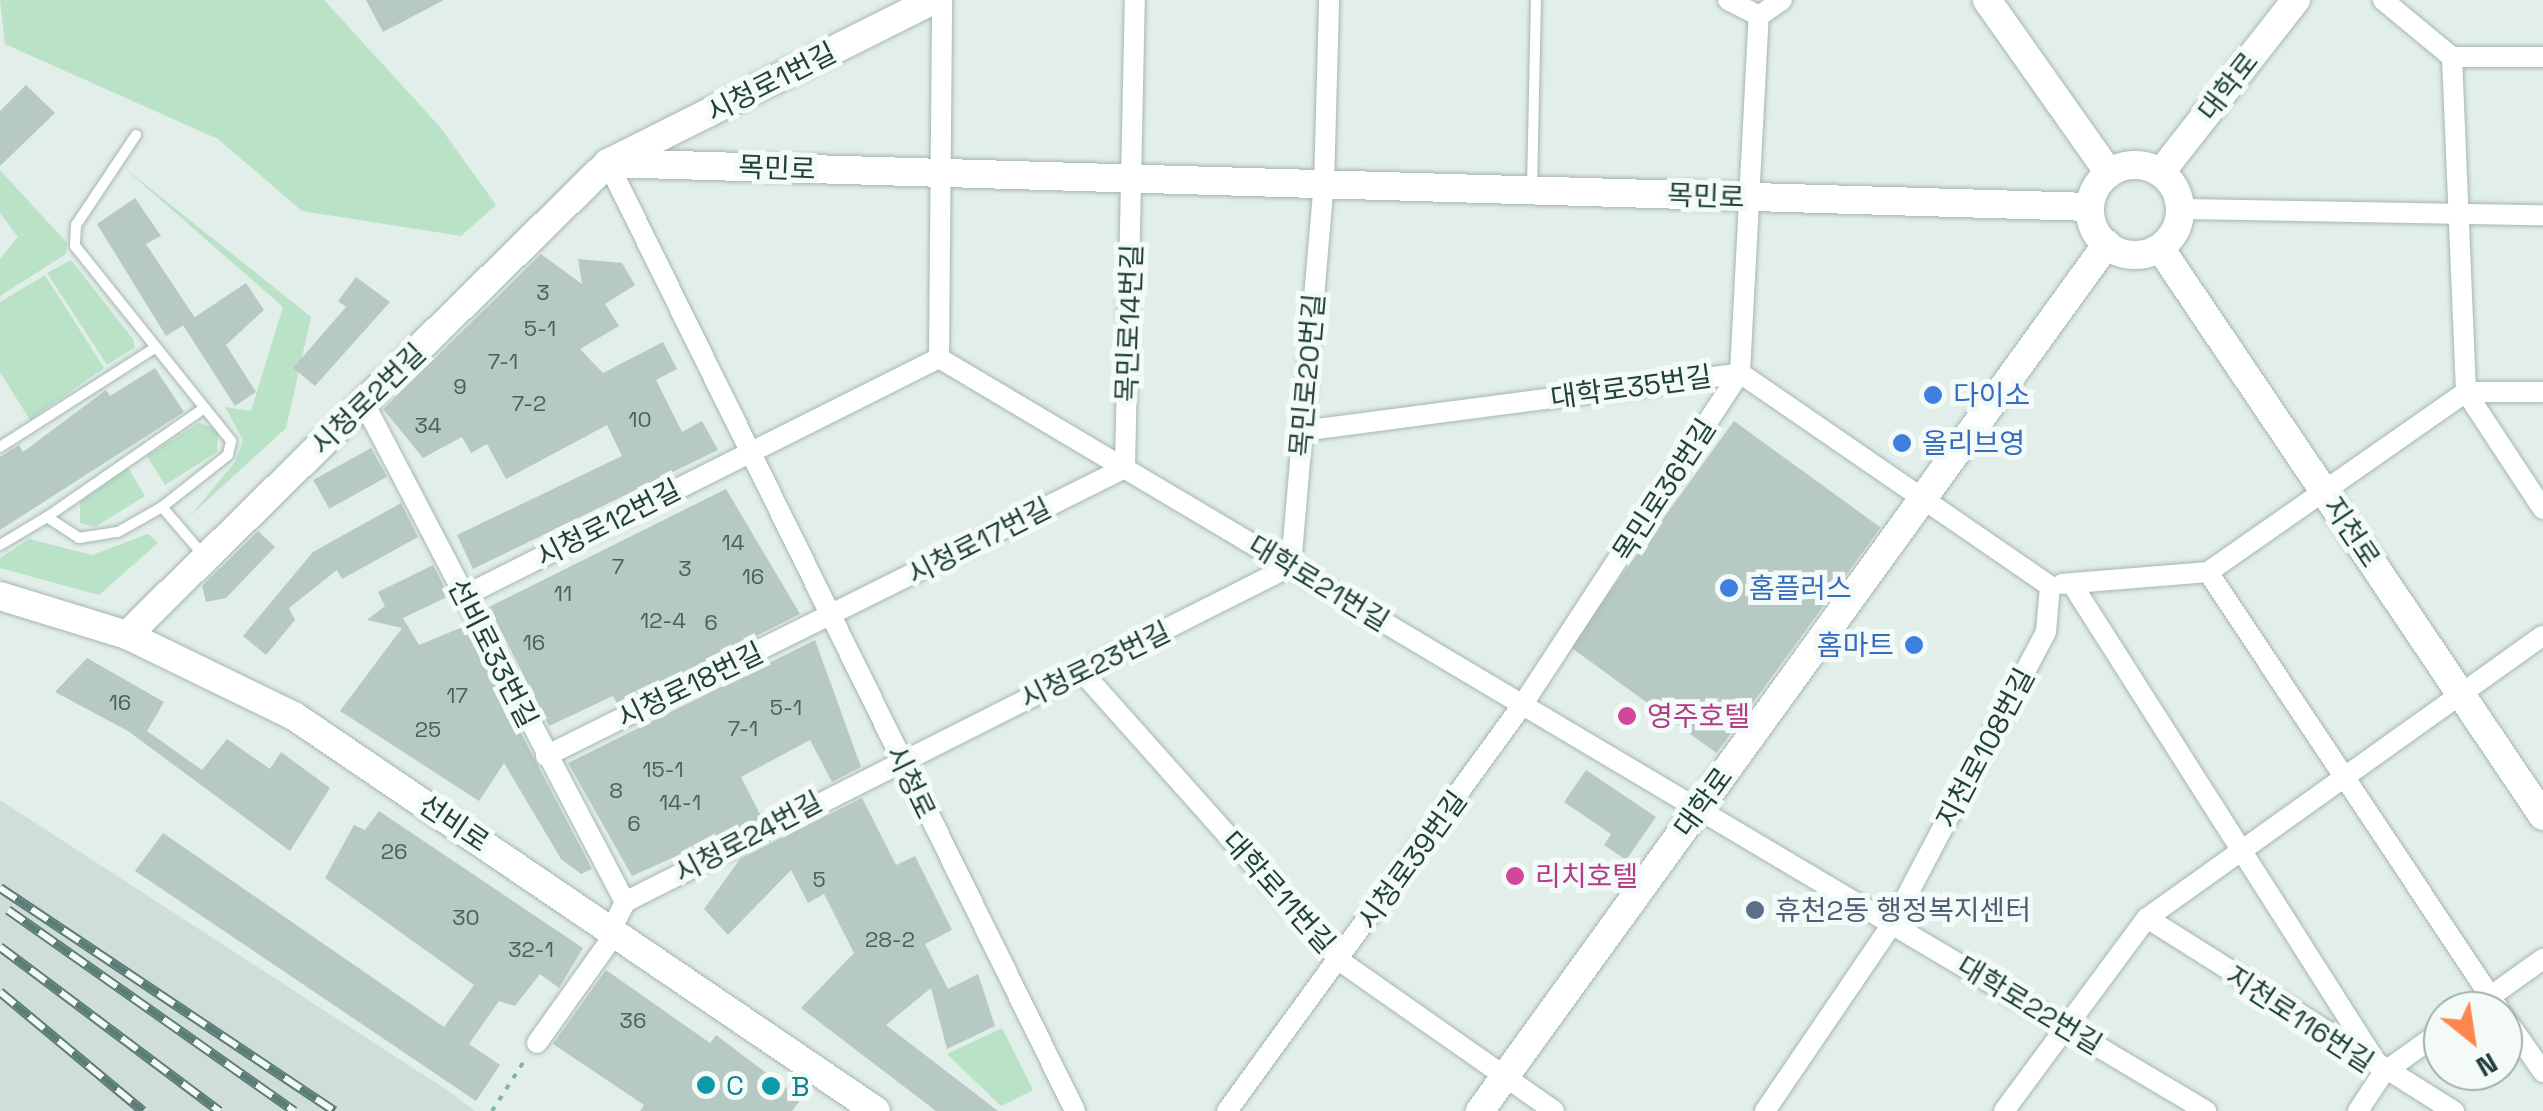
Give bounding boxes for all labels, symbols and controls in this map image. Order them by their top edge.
street label: 시청로1번길 [701,35,841,129]
street label: 대학로 [2191,45,2265,127]
street label: 목민로 [738,150,816,186]
street label: 목민로 [1667,178,1745,214]
street label: 목민로14번길 [1109,243,1149,403]
house number: 3 [536,280,550,306]
street label: 목민로20번길 [1283,292,1331,458]
house number: 5-1 [524,316,556,342]
street label: 시청로2번길 [304,336,432,462]
house number: 7-1 [488,349,518,375]
street label: 대학로35번길 [1548,359,1714,415]
house number: 9 [453,374,467,400]
place label: 다이소 [1953,378,2030,412]
marker: 다이소 [1922,384,1944,406]
house number: 7-2 [512,391,546,417]
house number: 10 [628,407,652,433]
house number: 34 [414,413,442,439]
street label: 목민로36번길 [1606,413,1722,567]
place label: 올리브영 [1922,426,2025,460]
marker: 올리브영 [1891,432,1913,454]
street label: 시청로12번길 [530,472,686,574]
street label: 시청로17번길 [902,491,1056,591]
street label: 지천로 [2316,491,2388,573]
street label: 대학로21번길 [1243,528,1395,638]
house number: 14 [722,530,744,556]
house number: 7 [612,554,624,580]
house number: 3 [678,556,692,582]
house number: 16 [742,564,764,590]
place label: 홈플러스 [1749,571,1852,605]
street label: 선비로33번길 [441,573,545,733]
marker: 홈플러스 [1718,577,1740,599]
house number: 11 [554,581,572,607]
house number: 12-4 [640,608,686,634]
house number: 6 [704,610,718,636]
street label: 시청로23번길 [1015,614,1175,716]
place label: 홈마트 [1817,628,1894,662]
house number: 16 [523,630,545,656]
marker: 홈마트 [1903,634,1925,656]
street label: 시청로18번길 [612,635,768,735]
street label: 지천로108번길 [1929,662,2041,834]
house number: 17 [446,683,468,709]
house number: 16 [109,690,131,716]
house number: 5-1 [770,695,802,721]
place label: 영주호텔 [1647,699,1750,733]
marker: 영주호텔 [1616,705,1638,727]
house number: 7-1 [728,716,758,742]
house number: 25 [415,717,441,743]
street label: 시청로 [879,740,943,824]
house number: 15-1 [642,757,684,783]
street label: 대학로 [1667,761,1739,843]
house number: 8 [609,778,623,804]
street label: 시청로24번길 [668,784,828,890]
street label: 시청로39번길 [1351,784,1473,936]
street label: 선비로 [413,787,495,859]
house number: 14-1 [659,790,701,816]
house number: 6 [627,811,641,837]
street label: 대학로11번길 [1216,824,1342,960]
house number: 26 [381,839,407,865]
place label: 리치호텔 [1535,859,1638,893]
marker: 리치호텔 [1504,865,1526,887]
house number: 5 [812,867,826,893]
place label: 휴천2동 행정복지센터 [1775,893,2031,927]
marker: 휴천2동 행정복지센터 [1744,899,1766,921]
house number: 30 [452,905,480,931]
house number: 28-2 [865,927,915,953]
house number: 32-1 [508,937,554,963]
street label: 대학로22번길 [1952,949,2108,1061]
street label: 지천로116번길 [2220,959,2380,1079]
north arrow [2423,991,2523,1091]
house number: 36 [620,1008,646,1034]
text: N [2470,1045,2504,1086]
place label: C [726,1068,744,1102]
place label: B [791,1069,810,1103]
marker: C [695,1074,717,1096]
marker: B [760,1075,782,1097]

